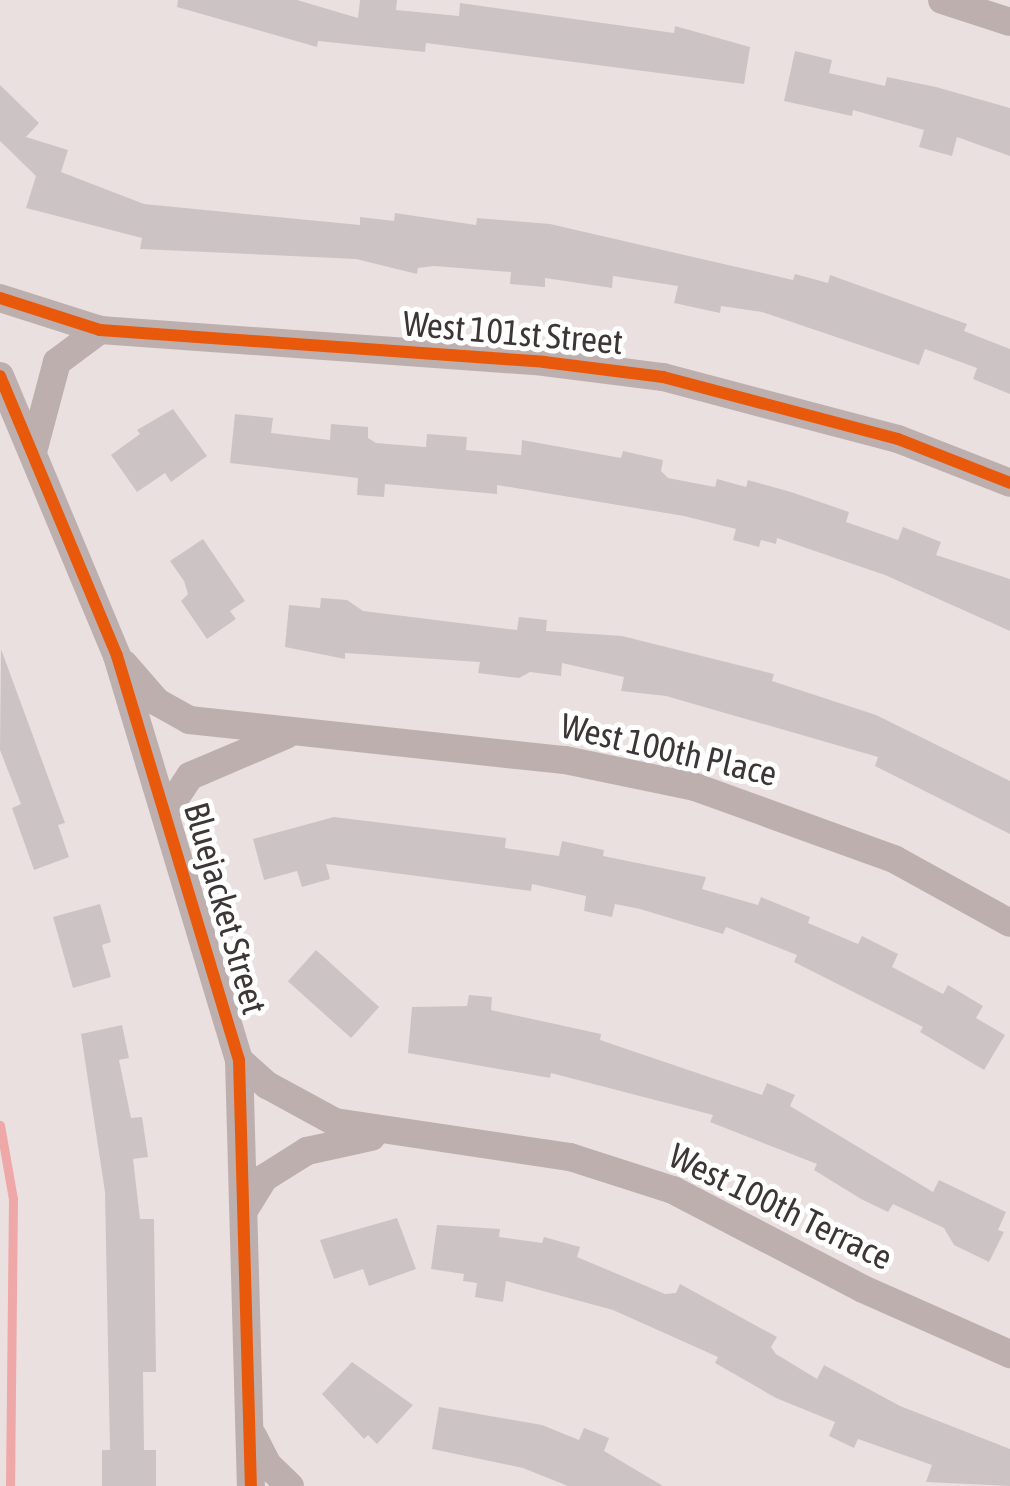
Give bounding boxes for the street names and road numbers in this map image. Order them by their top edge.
street label: West 101st Street [401,301,625,363]
street label: West 100th Place [557,704,781,794]
street label: Bluejacket Street [176,797,276,1019]
street label: West 100th Terrace [663,1134,899,1278]

